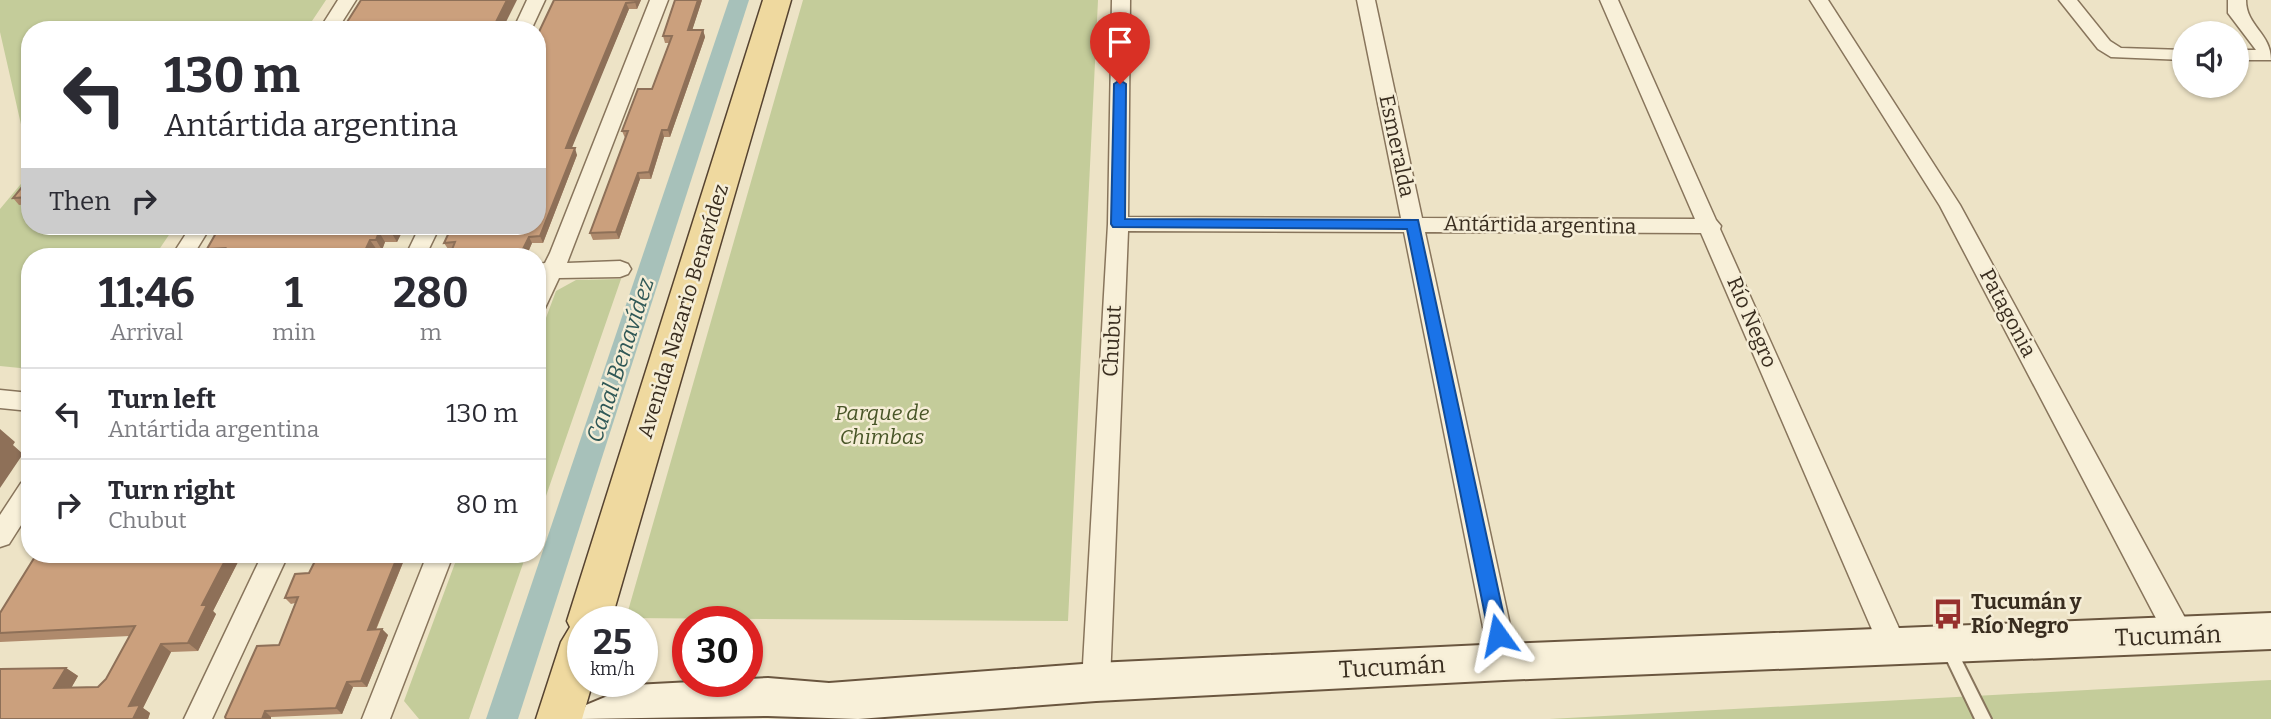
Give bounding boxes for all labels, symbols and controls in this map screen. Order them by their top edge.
pin [1090,12.0,1150,84]
map controls [2172,21,2249,98]
button: sound [2172,21,2249,98]
icon: arrive [1101,23,1139,61]
text: 130 m [164,46,300,105]
icon: left [49,49,140,140]
street label: Esmeralda [1373,92,1421,200]
text: Antártida argentina [164,106,458,144]
street label: Avenida Nazario Benavídez [632,181,734,441]
icon: right [125,182,163,220]
text: Then [49,186,111,217]
street label: Antártida argentina [1443,210,1637,240]
street label: Patagonia [1974,264,2042,362]
text: 11:46 [98,268,195,318]
text: 1 [285,268,303,318]
text: 280 [393,268,469,318]
street label: Río Negro [1721,273,1783,371]
water label: Canal Benavídez [580,274,660,446]
street label: Chubut [1097,304,1127,378]
text: Arrival [110,318,183,346]
text: min [272,318,316,346]
text: m [420,318,442,346]
text: Turn left [108,384,216,415]
icon: left [49,395,87,433]
text: 130 m [446,398,518,429]
park label: Parque de Chimbas [835,400,930,450]
text: Antártida argentina [108,415,319,443]
text: Turn right [108,475,235,506]
icon: right [49,486,87,524]
text: 80 m [456,489,518,520]
text: Chubut [108,506,187,534]
place label: Tucumán y Río Negro [1971,589,2082,639]
bus stop icon: Tucumán y Río Negro [1931,597,1965,631]
position arrow [1461,598,1535,672]
speed limit sign: 30 [672,606,763,697]
street label: Tucumán [2114,620,2222,652]
text: 25 [593,621,632,663]
street label: Tucumán [1338,650,1446,684]
text: km/h [590,658,635,680]

